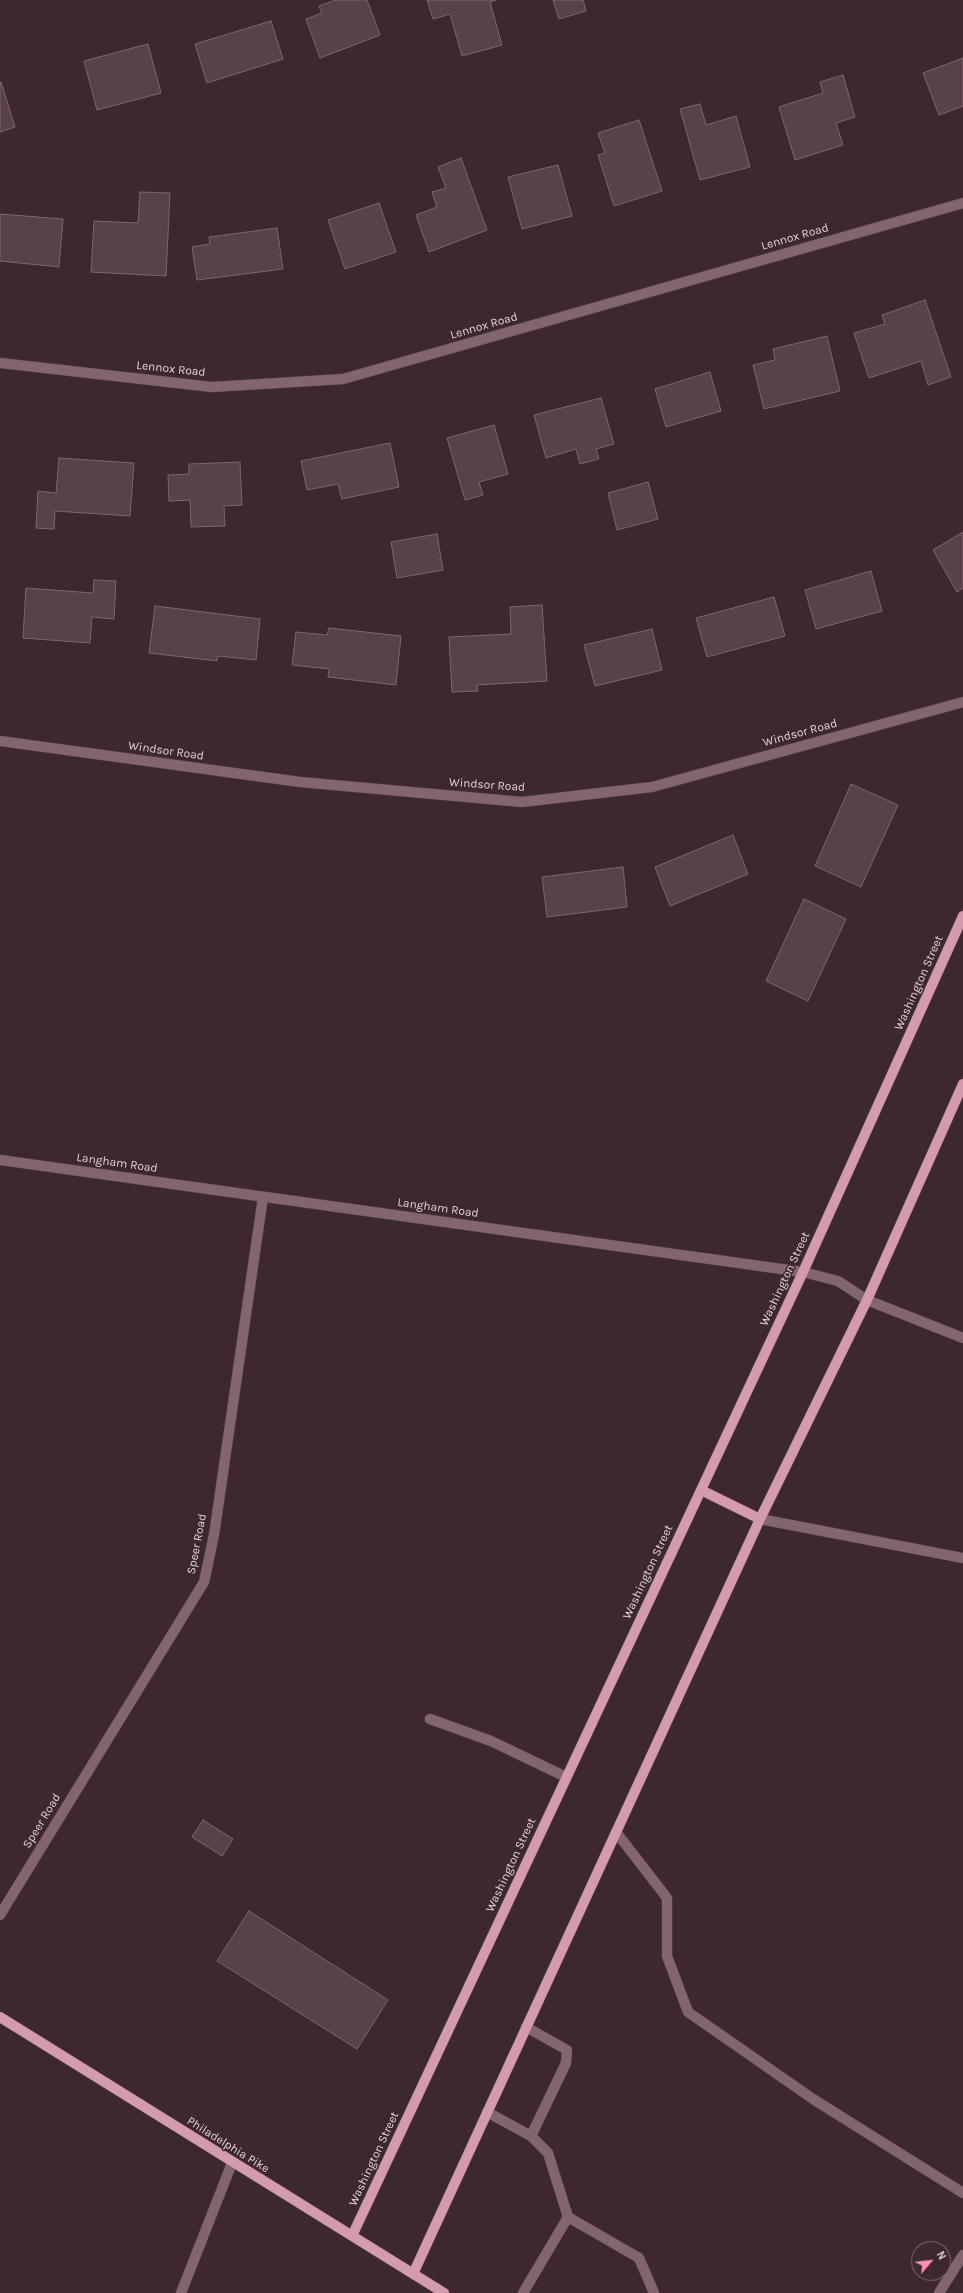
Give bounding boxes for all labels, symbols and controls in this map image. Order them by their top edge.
street label: Lennox Road [760,221,830,253]
street label: Lennox Road [449,310,519,342]
street label: Lennox Road [136,358,206,380]
street label: Windsor Road [761,716,839,750]
street label: Windsor Road [127,739,205,763]
street label: Windsor Road [448,775,526,795]
street label: Washington Street [892,933,946,1033]
street label: Langham Road [76,1150,158,1176]
street label: Langham Road [397,1195,479,1221]
street label: Washington Street [757,1230,813,1328]
street label: Speer Road [184,1512,210,1576]
street label: Washington Street [620,1523,676,1621]
street label: Speer Road [20,1791,64,1851]
street label: Washington Street [483,1816,539,1914]
street label: Washington Street [346,2110,402,2208]
street label: Philadelphia Pike [184,2114,272,2176]
north arrow [911,2241,951,2281]
text: N [934,2249,949,2262]

